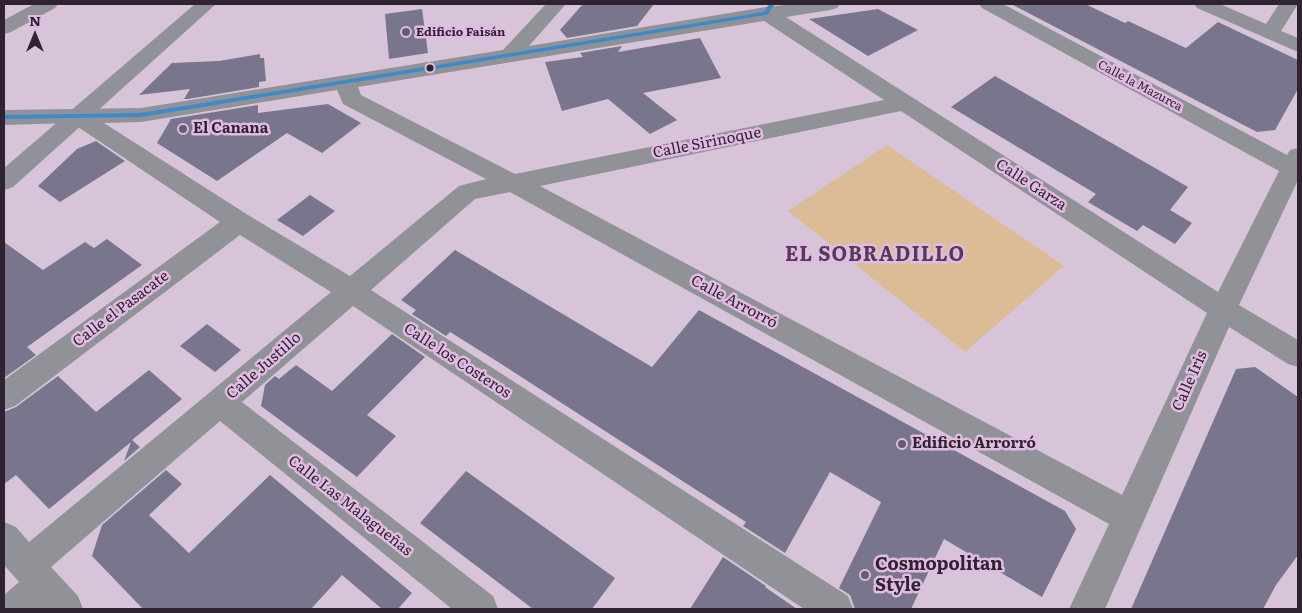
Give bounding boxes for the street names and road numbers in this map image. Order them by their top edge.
street label: Calle la Mazurca [1095,58,1185,114]
street label: Calle Sirinoque [651,124,763,162]
street label: Calle Garza [992,155,1070,215]
street label: Calle el Pasacate [70,267,172,351]
street label: Calle Arrorró [688,272,780,332]
street label: Calle los Costeros [400,320,514,402]
street label: Calle Justillo [223,329,305,403]
street label: Calle Iris [1169,348,1211,414]
street label: Calle Las Malagueñas [284,452,416,560]

